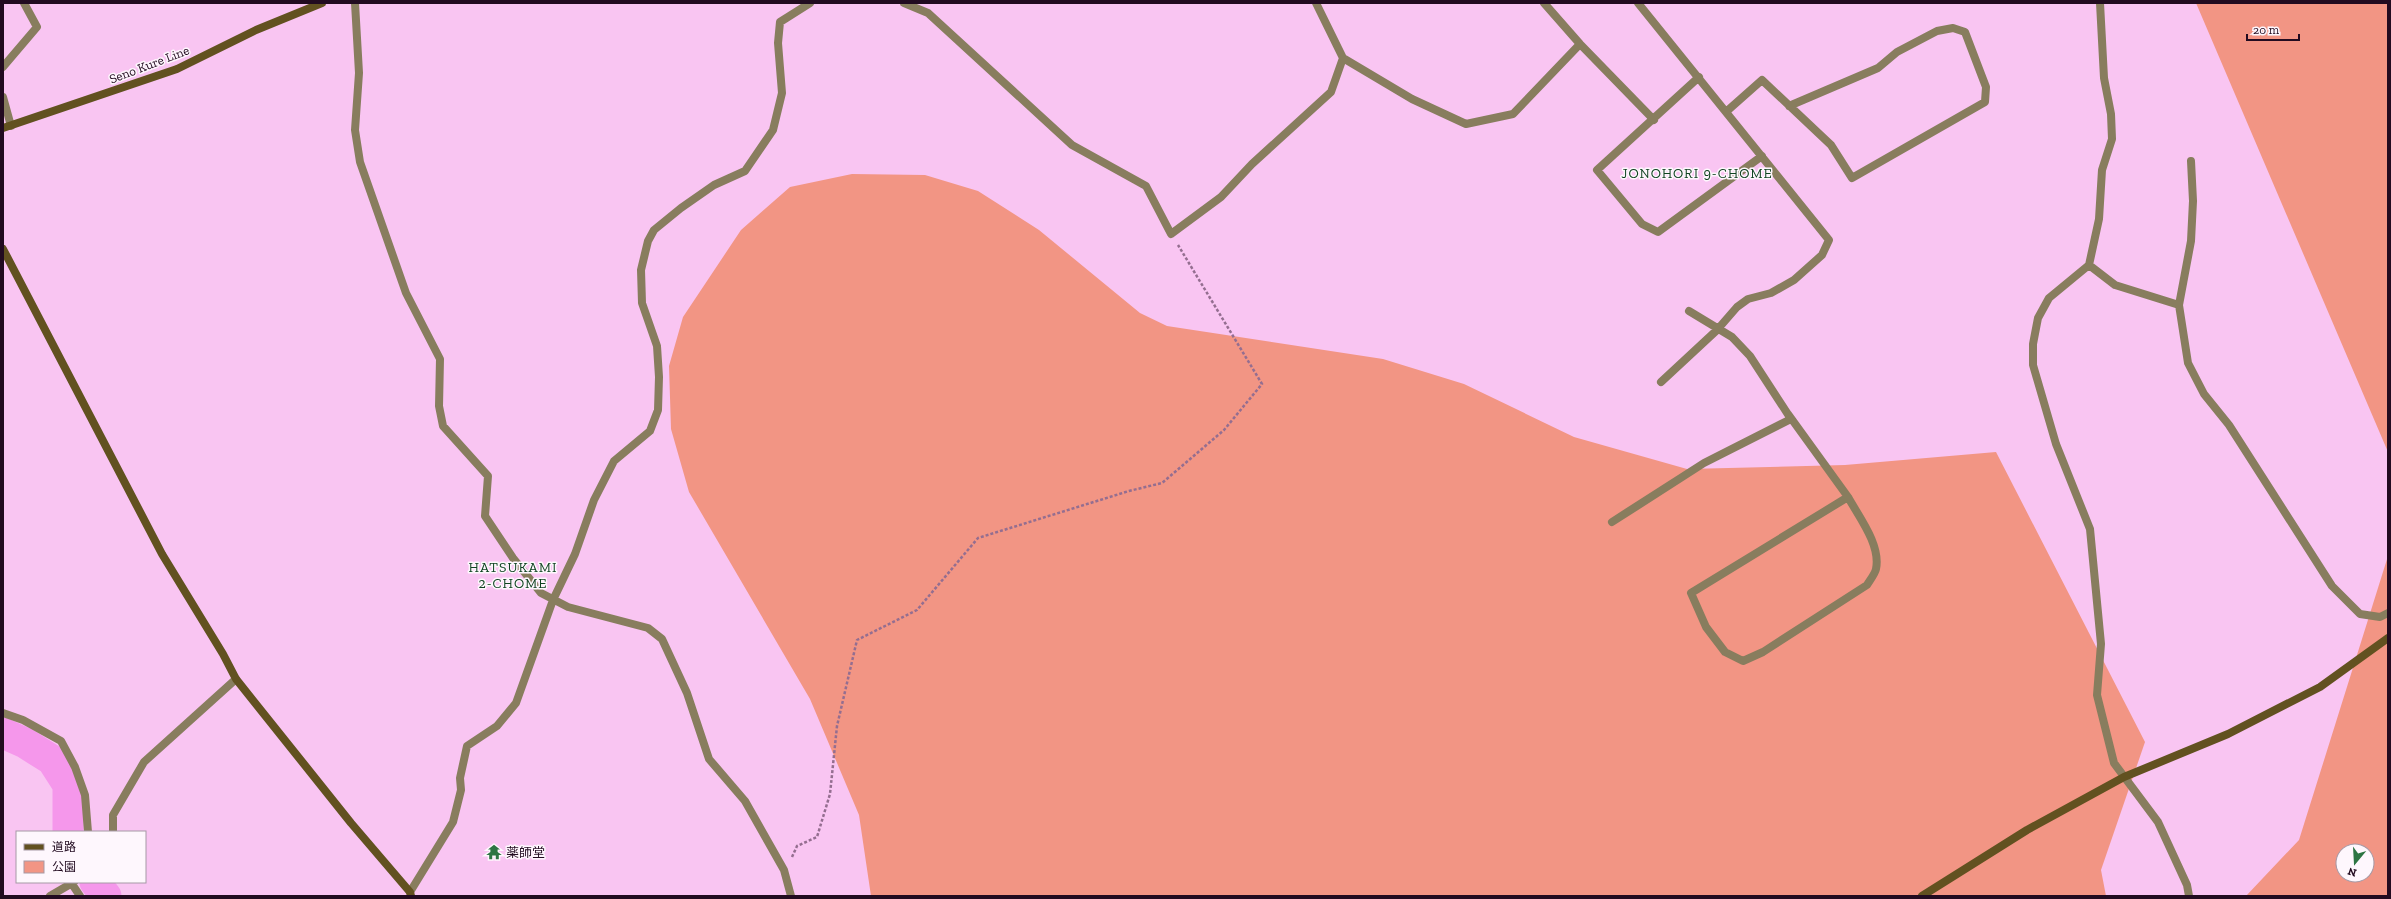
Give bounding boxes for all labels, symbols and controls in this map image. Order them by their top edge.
scale bar [2247,16,2299,42]
text: 20 m [2253,23,2280,37]
street label: Seno Kure Line [107,42,191,87]
district label: JONOHORI 9-CHOME [1621,165,1773,182]
district label: HATSUKAMI 2-CHOME [469,559,557,592]
legend [16,831,146,883]
text: 道路 [52,840,76,854]
temple icon: 薬師堂 [485,843,503,861]
north arrow [2335,843,2375,883]
place label: 薬師堂 [506,845,545,860]
text: 公園 [52,860,76,874]
text: N [2345,864,2358,880]

